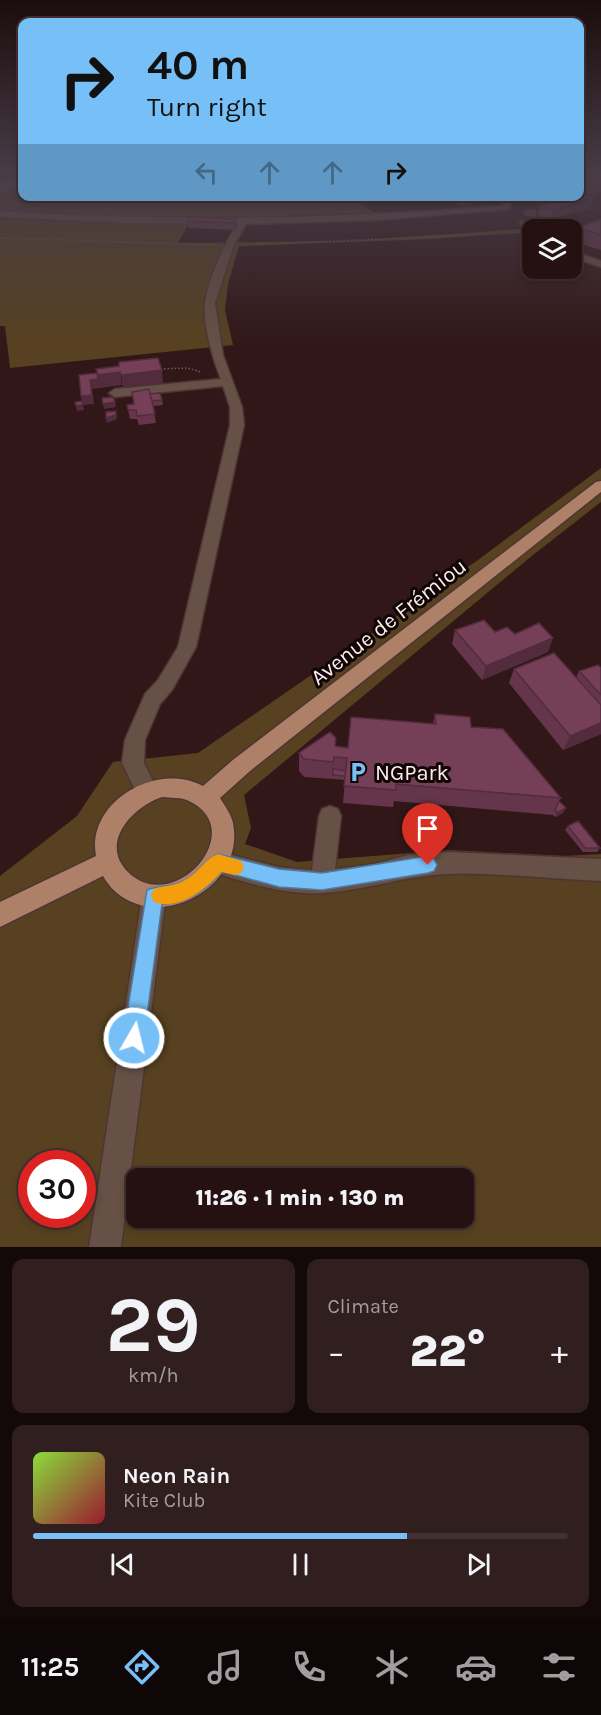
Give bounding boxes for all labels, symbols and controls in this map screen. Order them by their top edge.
text: 40 m [147,40,249,90]
icon: right [48,42,126,120]
text: Turn right [147,91,267,123]
icon: left [190,156,223,189]
icon: ahead [253,156,286,189]
icon: ahead [316,156,349,189]
icon: right [379,156,412,189]
map controls [522,219,582,279]
button: layers [522,219,582,279]
street label: Avenue de Frémiou [306,553,472,691]
parking icon: NGPark [346,760,370,784]
place label: NGPark [375,760,449,786]
pin [402,803,453,865]
icon: arrive [411,812,444,845]
position arrow [102,1006,166,1070]
speed limit sign: 30 [18,1150,96,1228]
text: 11:26 · 1 min · 130 m [195,1185,405,1211]
text: 29 [106,1279,201,1371]
text: Climate [328,1295,399,1318]
text: 22° [409,1325,486,1377]
text: − [328,1333,345,1371]
text: + [551,1333,568,1371]
text: km/h [128,1364,179,1387]
text: Neon Rain [123,1463,230,1489]
text: Kite Club [123,1489,205,1512]
icon: previous [106,1548,139,1581]
icon: pause [284,1548,317,1581]
icon: next [462,1548,495,1581]
icon: directions [121,1646,163,1688]
icon: music [204,1646,246,1688]
icon: phone [288,1646,330,1688]
icon: climate [371,1646,413,1688]
icon: car [455,1646,497,1688]
icon: filters [538,1646,580,1688]
text: 11:25 [21,1651,79,1683]

